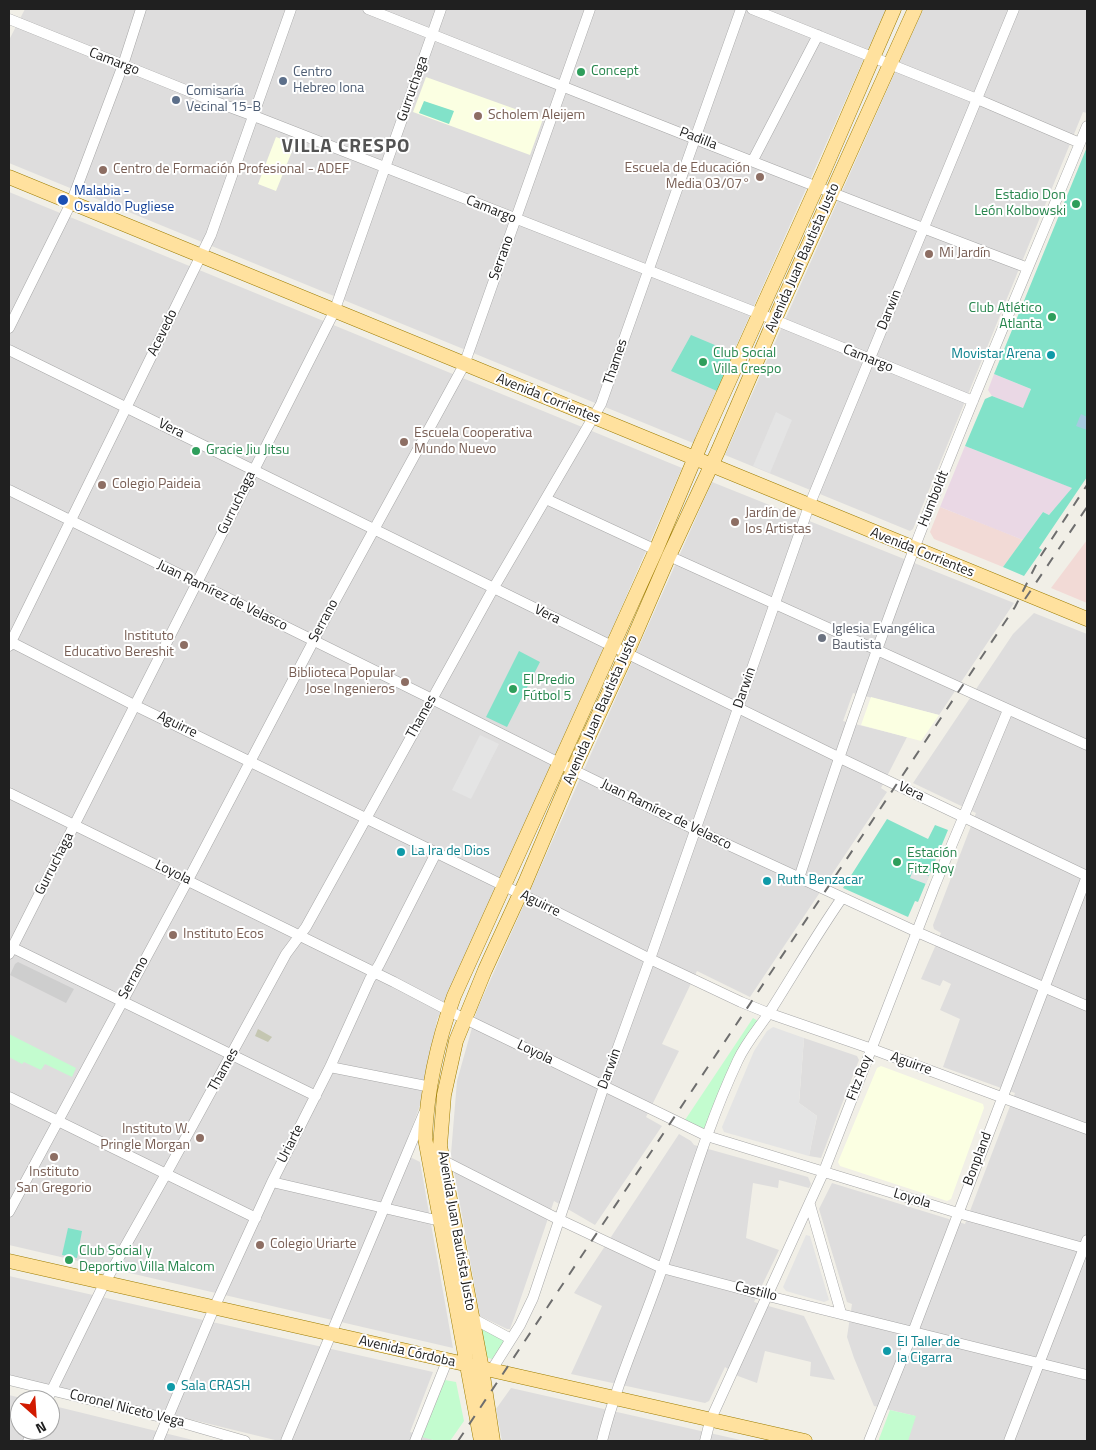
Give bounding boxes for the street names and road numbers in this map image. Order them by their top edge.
street label: Camargo [86,45,142,79]
street label: Gurruchaga [394,54,432,124]
street label: Padilla [677,124,719,154]
street label: Avenida Juan Bautista Justo [762,181,844,335]
street label: Camargo [463,192,519,228]
street label: Serrano [486,233,518,283]
street label: Darwin [874,287,906,333]
street label: Acevedo [145,307,181,359]
street label: Thames [600,337,632,387]
street label: Camargo [840,341,896,377]
street label: Avenida Corrientes [494,371,602,427]
street label: Vera [155,416,187,442]
street label: Gurruchaga [215,469,259,537]
street label: Humboldt [915,469,953,529]
street label: Avenida Corrientes [868,525,976,581]
street label: Juan Ramírez de Velasco [154,557,290,635]
street label: Serrano [306,597,342,645]
street label: Vera [531,602,563,628]
street label: Avenida Juan Bautista Justo [560,633,642,787]
street label: Darwin [730,665,760,711]
street label: Thames [403,692,441,742]
street label: Aguirre [154,708,200,742]
street label: Juan Ramírez de Velasco [598,776,734,854]
street label: Vera [895,779,927,805]
street label: Gurruchaga [32,830,78,898]
street label: Loyola [152,857,194,889]
street label: Aguirre [517,887,563,921]
street label: Serrano [115,954,153,1002]
street label: Loyola [514,1037,556,1069]
street label: Thames [205,1045,243,1095]
street label: Darwin [595,1046,625,1092]
street label: Aguirre [888,1049,934,1079]
street label: Fitz Roy [844,1053,876,1103]
street label: Uriarte [274,1122,308,1166]
street label: Bonpland [960,1130,996,1188]
street label: Avenida Juan Bautista Justo [434,1150,478,1312]
street label: Loyola [891,1185,933,1213]
street label: Castillo [733,1279,779,1305]
street label: Avenida Córdoba [357,1333,457,1371]
street label: Coronel Niceto Vega [68,1387,186,1431]

